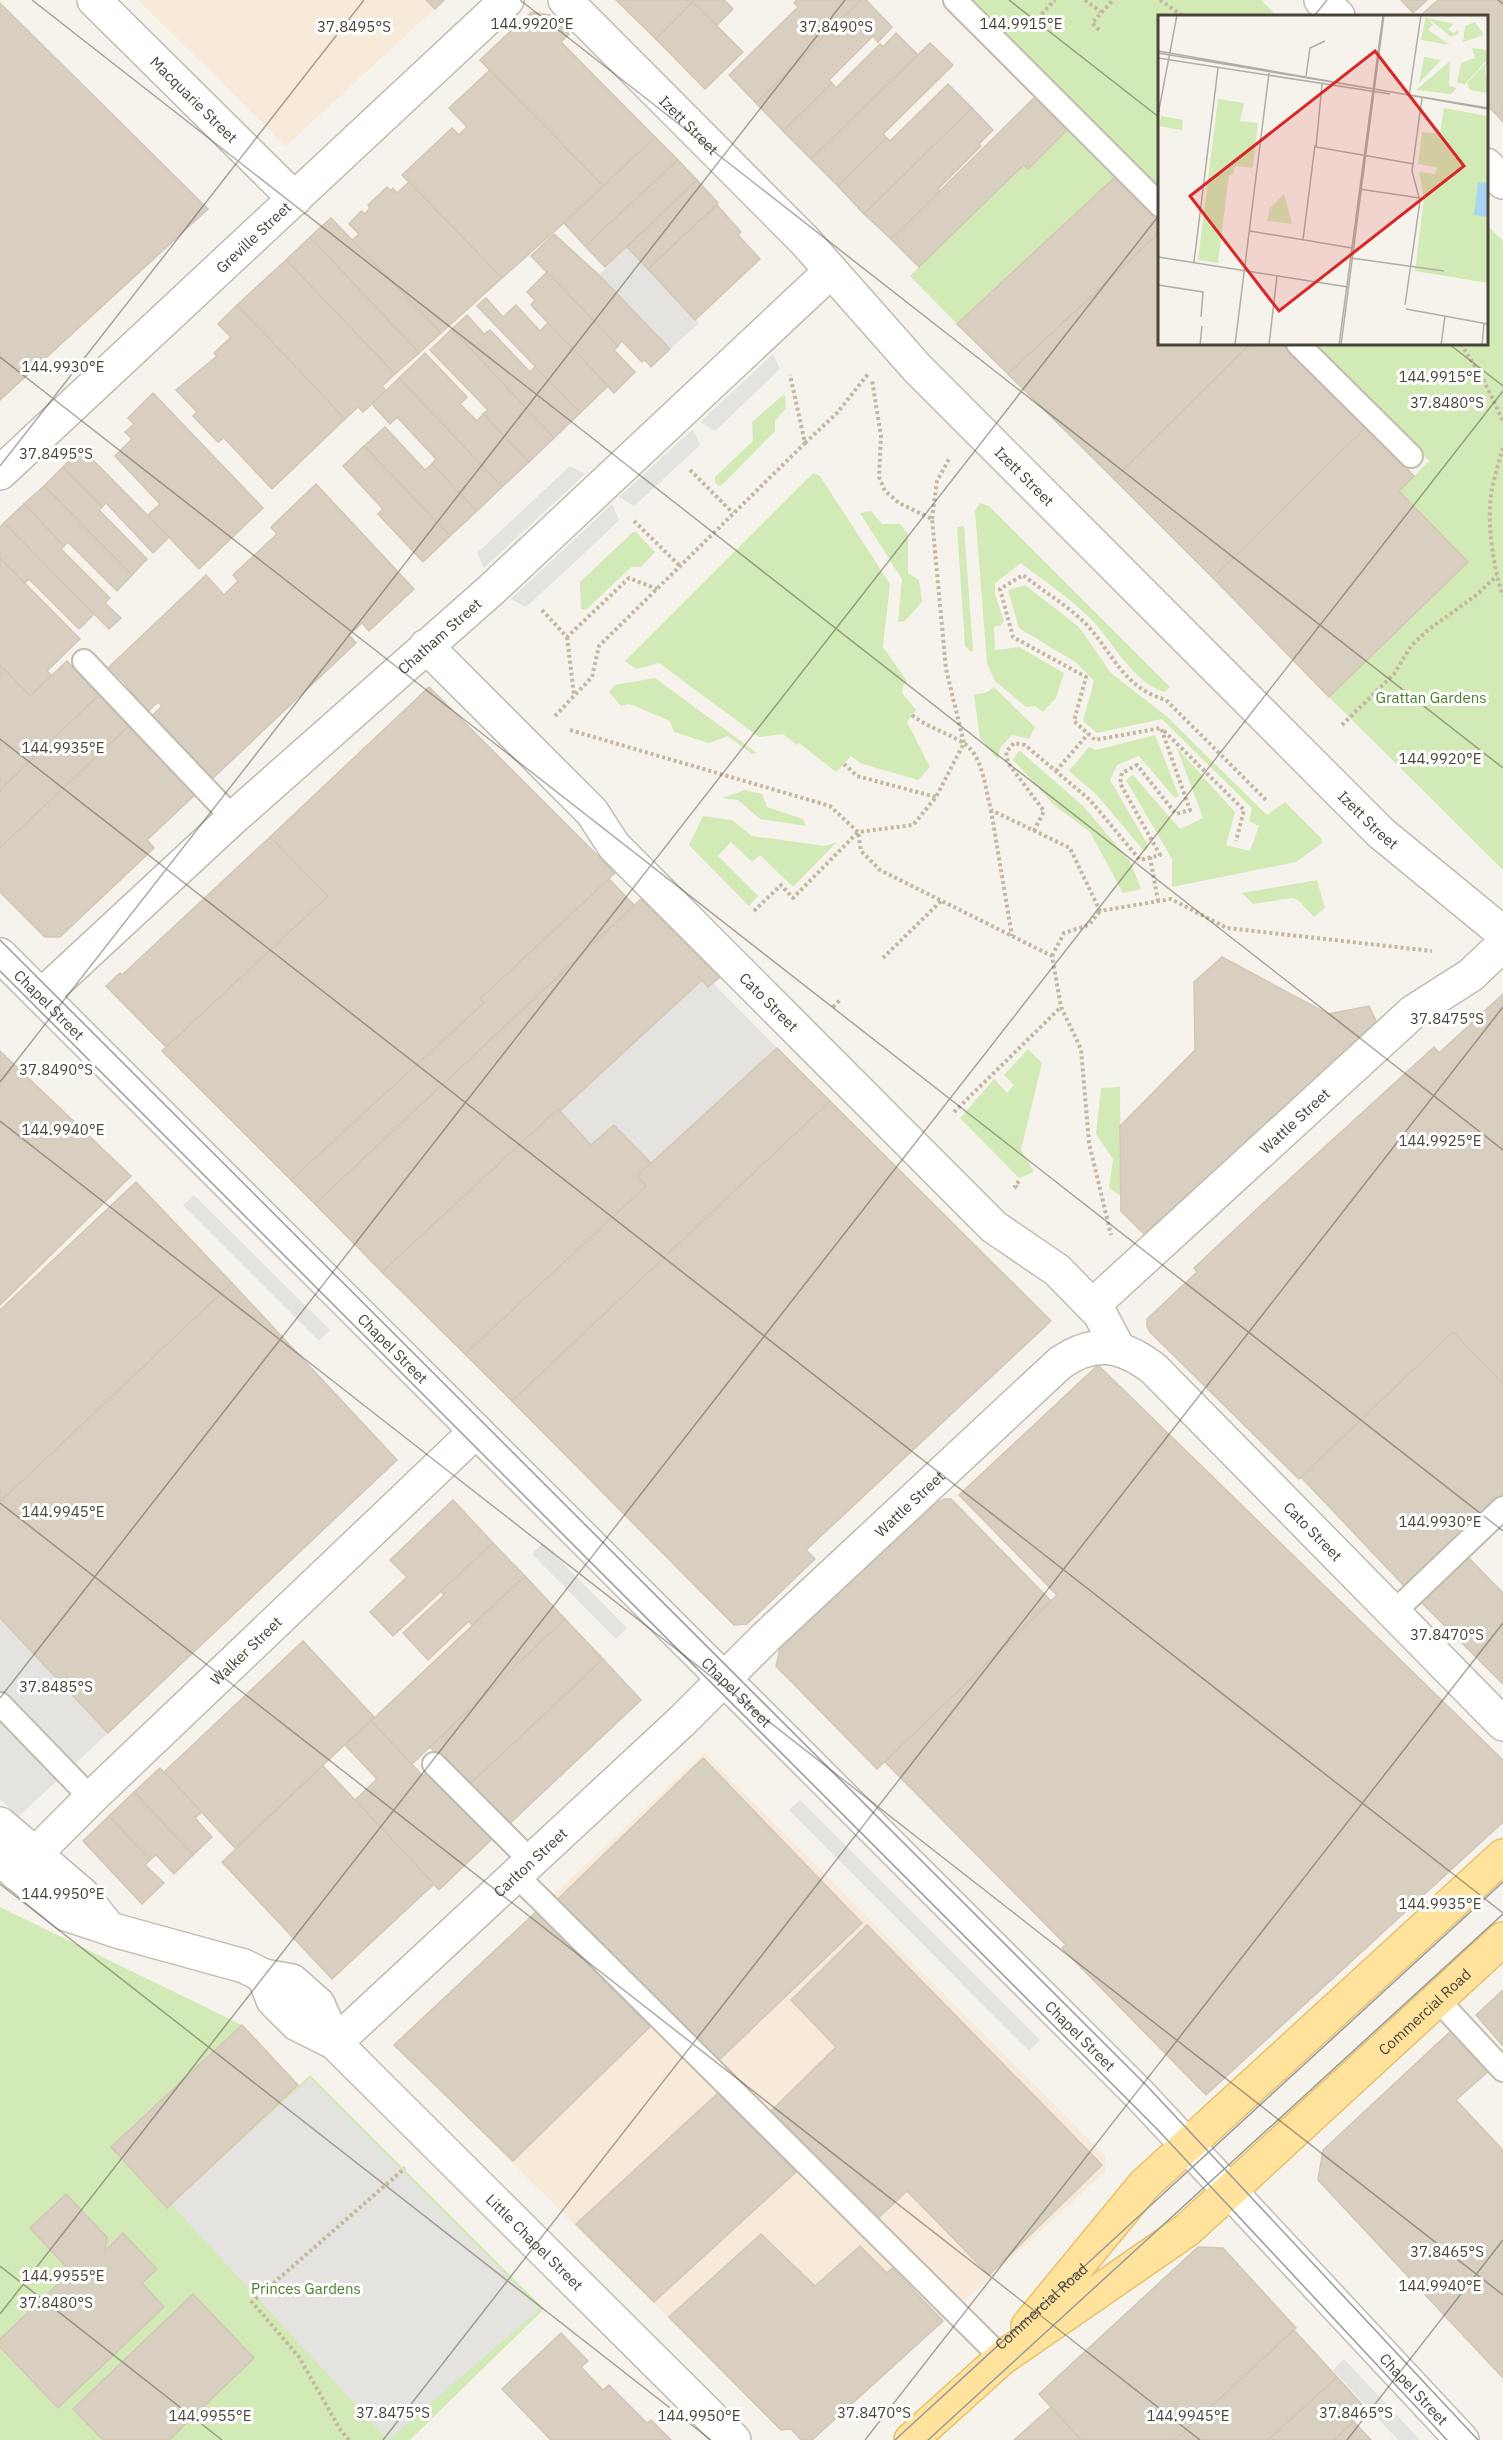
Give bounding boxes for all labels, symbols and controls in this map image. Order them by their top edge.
text: 144.9920°E [491,14,573,33]
text: 144.9915°E [980,14,1062,33]
inset map [1158,15,1488,345]
text: 37.8495°S [317,17,391,36]
text: 37.8490°S [799,17,873,36]
street label: Macquarie Street [147,52,242,146]
street label: Izett Street [656,91,723,158]
street label: Greville Street [211,197,295,277]
text: 144.9930°E [22,357,104,376]
text: 144.9915°E [1399,367,1481,386]
text: 37.8480°S [1410,393,1484,412]
street label: Izett Street [991,442,1058,510]
text: 37.8495°S [19,444,93,463]
street label: Chatham Street [393,594,485,678]
park label: Grattan Gardens [1376,688,1486,707]
text: 144.9935°E [22,738,104,757]
text: 144.9920°E [1399,749,1481,768]
street label: Izett Street [1334,786,1402,853]
street label: Chapel Street [10,965,89,1044]
street label: Cato Street [736,968,803,1035]
text: 37.8475°S [1410,1009,1484,1028]
text: 37.8490°S [19,1060,93,1079]
street label: Wattle Street [1255,1084,1334,1158]
text: 144.9940°E [22,1120,104,1139]
text: 144.9925°E [1399,1131,1481,1150]
street label: Chapel Street [354,1309,432,1387]
street label: Wattle Street [870,1466,948,1541]
street label: Cato Street [1280,1497,1347,1565]
text: 144.9945°E [22,1502,104,1521]
text: 144.9930°E [1399,1512,1481,1531]
street label: Walker Street [206,1612,286,1689]
text: 37.8470°S [1410,1625,1484,1644]
street label: Chapel Street [698,1653,776,1731]
text: 37.8485°S [19,1677,93,1696]
street label: Carlton Street [489,1823,571,1901]
text: 144.9950°E [22,1884,104,1903]
text: 144.9935°E [1399,1894,1481,1913]
street label: Commercial Road [1374,1964,1475,2059]
street label: Chapel Street [1041,1996,1120,2075]
street label: Little Chapel Street [482,2190,587,2294]
text: 37.8465°S [1410,2242,1484,2261]
street label: Commercial Road [991,2259,1091,2353]
text: 144.9955°E [22,2266,104,2285]
text: 144.9940°E [1399,2276,1481,2295]
park label: Princes Gardens [251,2279,361,2298]
text: 37.8480°S [19,2293,93,2312]
street label: Chapel Street [1376,2349,1452,2429]
text: 37.8475°S [356,2403,430,2422]
text: 37.8470°S [837,2403,911,2422]
text: 37.8465°S [1319,2403,1393,2422]
text: 144.9955°E [169,2406,251,2425]
text: 144.9950°E [658,2406,740,2425]
text: 144.9945°E [1147,2406,1229,2425]

